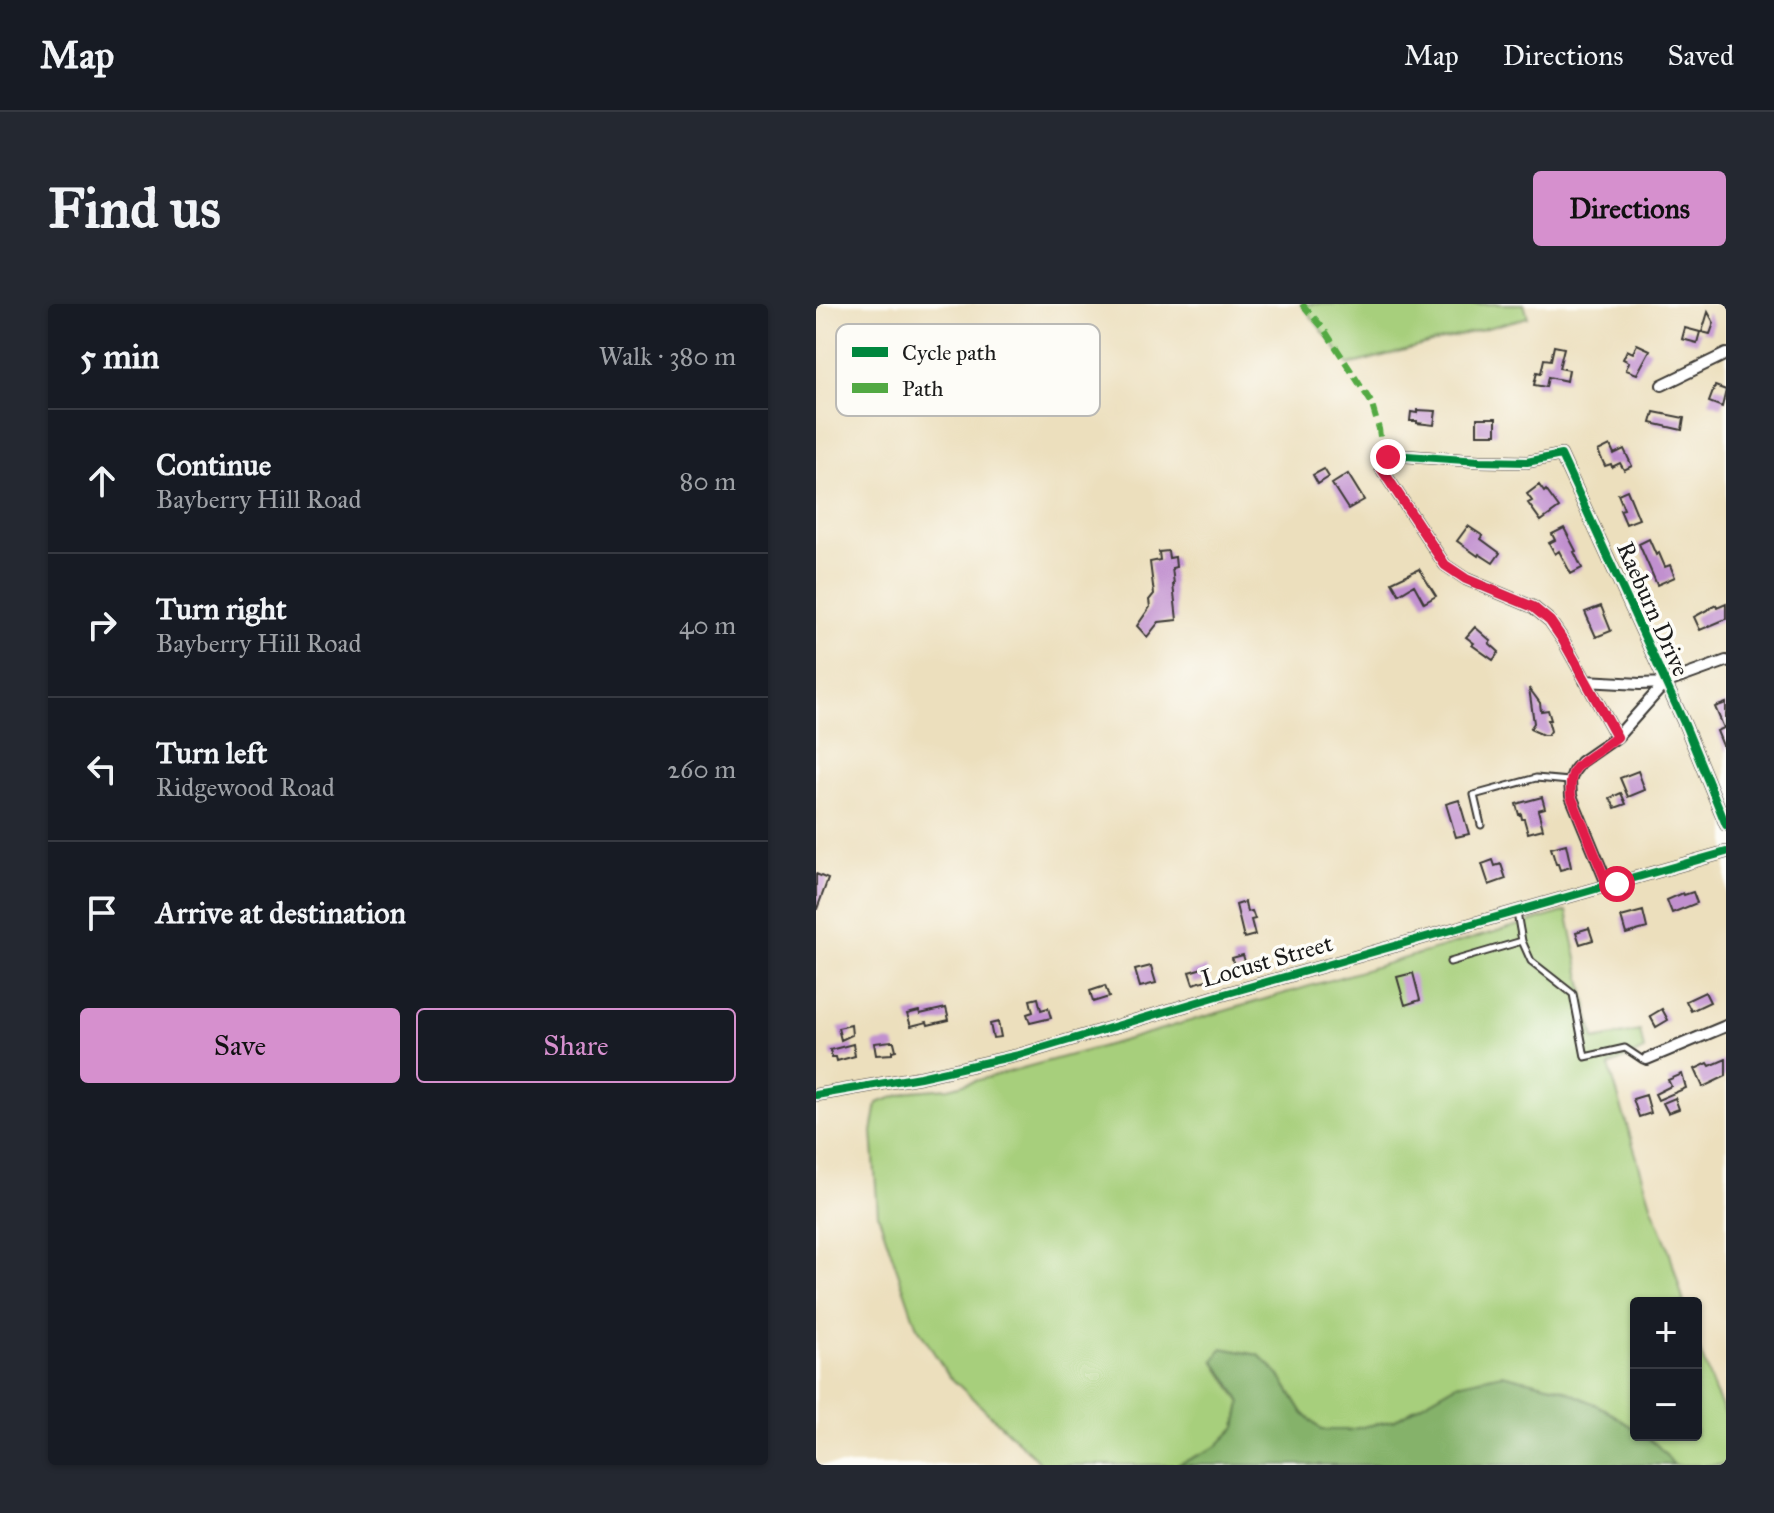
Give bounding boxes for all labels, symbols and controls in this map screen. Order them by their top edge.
text: Map [40,32,114,78]
text: Map [1404,38,1459,73]
text: Directions [1503,38,1624,73]
text: Saved [1668,38,1734,73]
button: Directions [1533,171,1726,246]
text: Find us [48,174,221,242]
legend [836,324,1100,416]
text: 5 min [80,336,159,377]
text: Cycle path [902,339,997,366]
text: Walk · 380 m [599,340,736,372]
text: Path [902,375,944,402]
route end [1370,439,1406,475]
text: Continue [156,447,271,483]
icon: ahead [80,459,124,503]
text: 80 m [680,465,736,497]
text: Bayberry Hill Road [156,483,361,515]
street label: Raeburn Drive [1610,537,1696,681]
text: Turn right [156,591,287,627]
icon: right [80,603,124,647]
text: 40 m [679,609,736,641]
text: Bayberry Hill Road [156,627,361,659]
text: Turn left [156,735,267,771]
icon: left [80,747,124,791]
text: 260 m [667,753,736,785]
text: Ridgewood Road [156,771,335,803]
route start [1599,866,1635,902]
icon: arrive [80,891,124,935]
text: Arrive at destination [156,895,406,931]
street label: Locust Street [1198,928,1336,994]
button: Save [80,1008,400,1083]
button: Share [416,1008,736,1083]
map controls [1630,1297,1702,1441]
button: + [1630,1297,1702,1369]
button: − [1630,1369,1702,1441]

